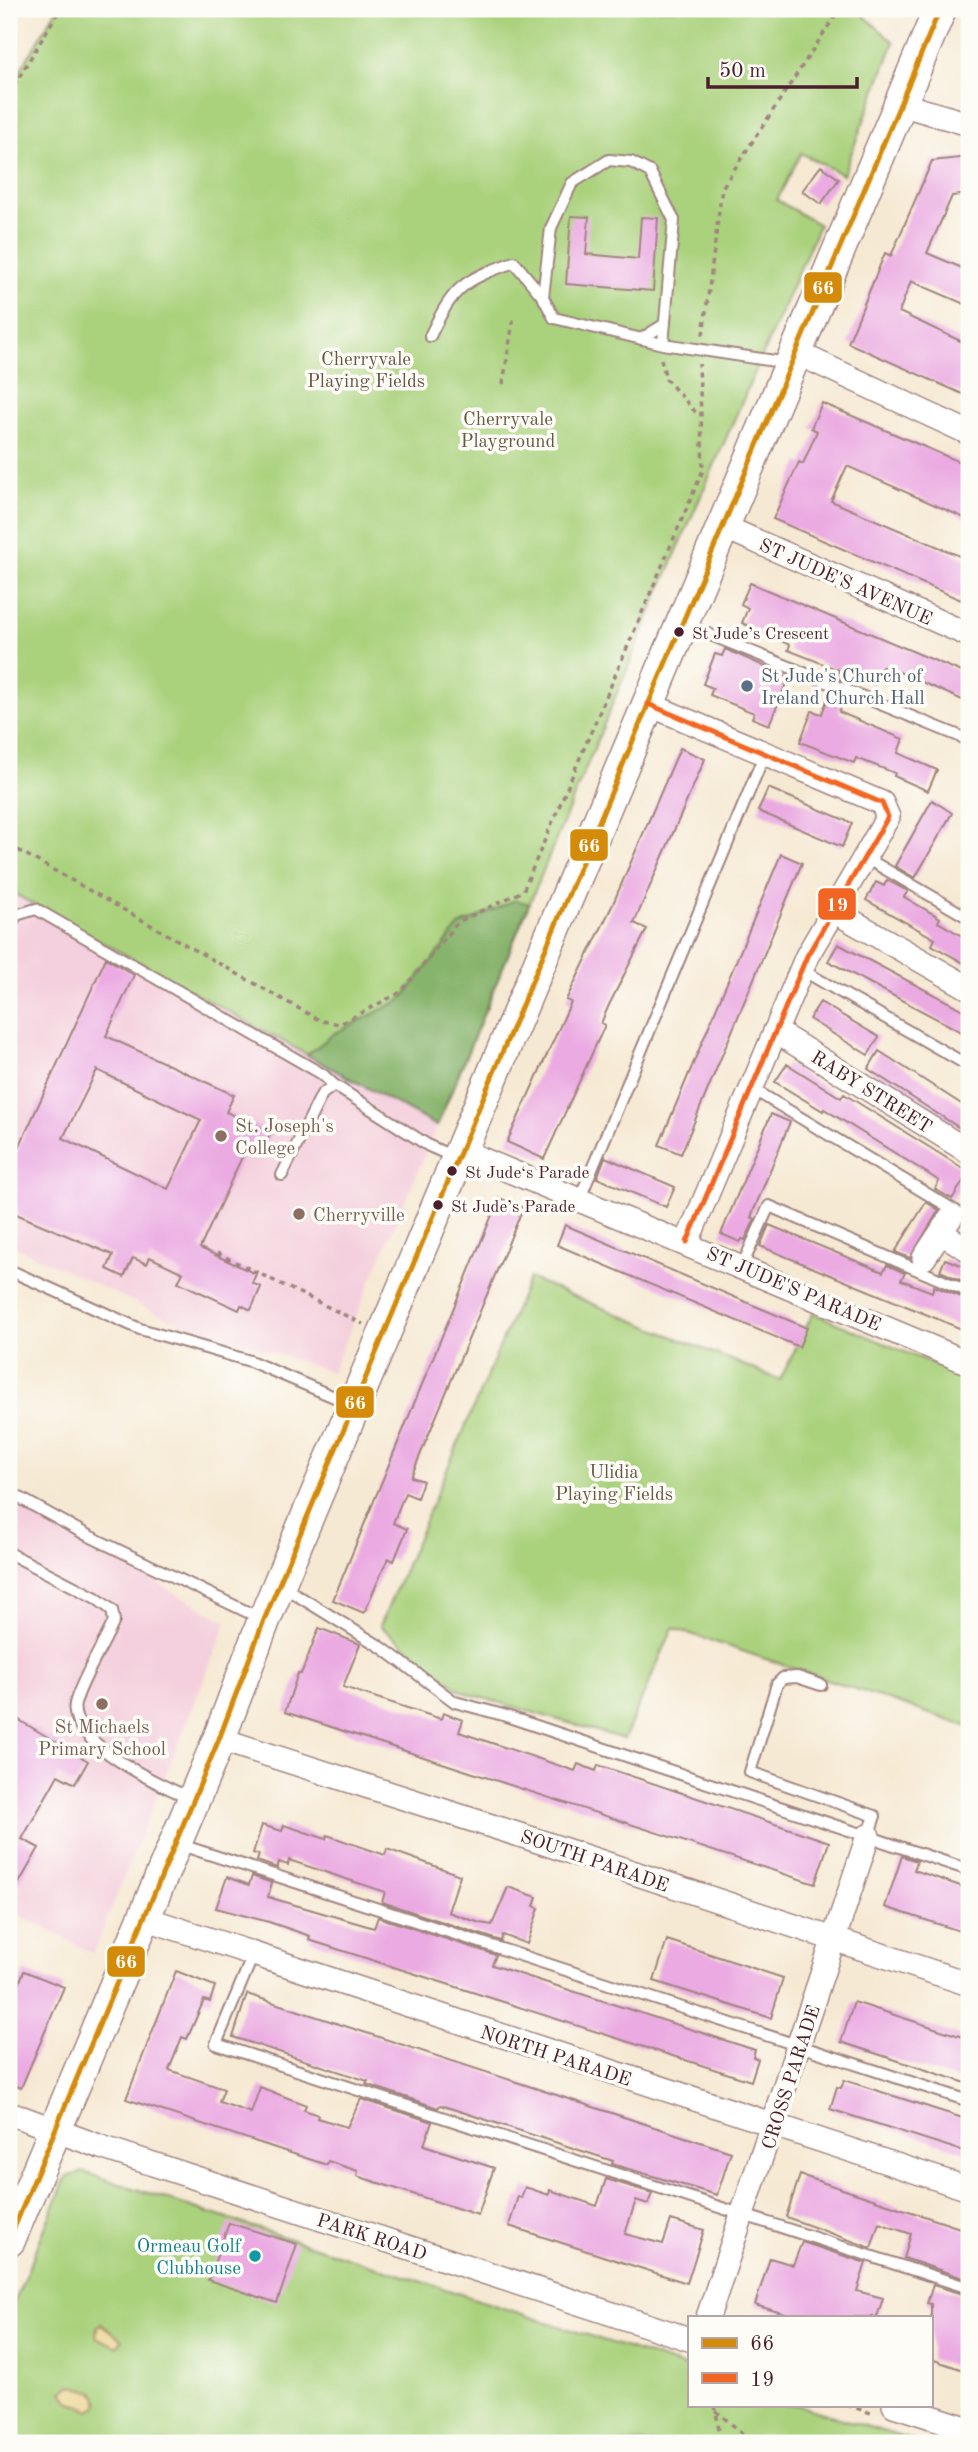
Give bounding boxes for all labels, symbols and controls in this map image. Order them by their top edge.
scale bar [708,46,857,90]
text: 50 m [719,61,766,82]
line badge: 66 [803,271,843,304]
text: 66 [812,280,834,299]
park label: Cherryvale Playing Fields [307,351,425,392]
park label: Cherryvale Playground [460,411,556,452]
street label: ST JUDE'S AVENUE [756,537,934,630]
marker: St Jude’s Crescent [672,625,686,639]
place label: St Jude’s Crescent [692,626,829,643]
place label: St Jude's Church of Ireland Church Hall [761,668,925,709]
marker: St Jude's Church of Ireland Church Hall [739,678,755,694]
line badge: 66 [569,828,609,862]
text: 66 [578,838,600,857]
line badge: 19 [817,887,857,921]
text: 19 [826,897,848,916]
street label: RABY STREET [807,1048,934,1138]
place label: St. Joseph's College [235,1118,334,1159]
marker: St. Joseph's College [213,1128,229,1144]
marker: St Jude‘s Parade [445,1164,459,1178]
place label: St Jude‘s Parade [465,1165,590,1182]
marker: St Jude’s Parade [431,1198,445,1212]
place label: St Jude’s Parade [451,1199,576,1216]
marker: Cherryville [291,1206,307,1222]
place label: Cherryville [313,1207,405,1226]
street label: ST JUDE'S PARADE [703,1245,883,1336]
line badge: 66 [335,1385,375,1419]
text: 66 [344,1395,366,1414]
park label: Ulidia Playing Fields [555,1464,673,1505]
marker: St Michaels Primary School [94,1696,110,1712]
place label: St Michaels Primary School [38,1719,166,1760]
street label: SOUTH PARADE [518,1828,671,1897]
line badge: 66 [106,1945,146,1978]
text: 66 [115,1954,137,1973]
street label: CROSS PARADE [760,2003,825,2152]
street label: NORTH PARADE [477,2024,633,2091]
street label: PARK ROAD [314,2212,429,2265]
place label: Ormeau Golf Clubhouse [137,2238,242,2279]
marker: Ormeau Golf Clubhouse [247,2248,263,2264]
legend [688,2316,932,2406]
text: 66 [750,2334,774,2355]
text: 19 [750,2370,774,2391]

